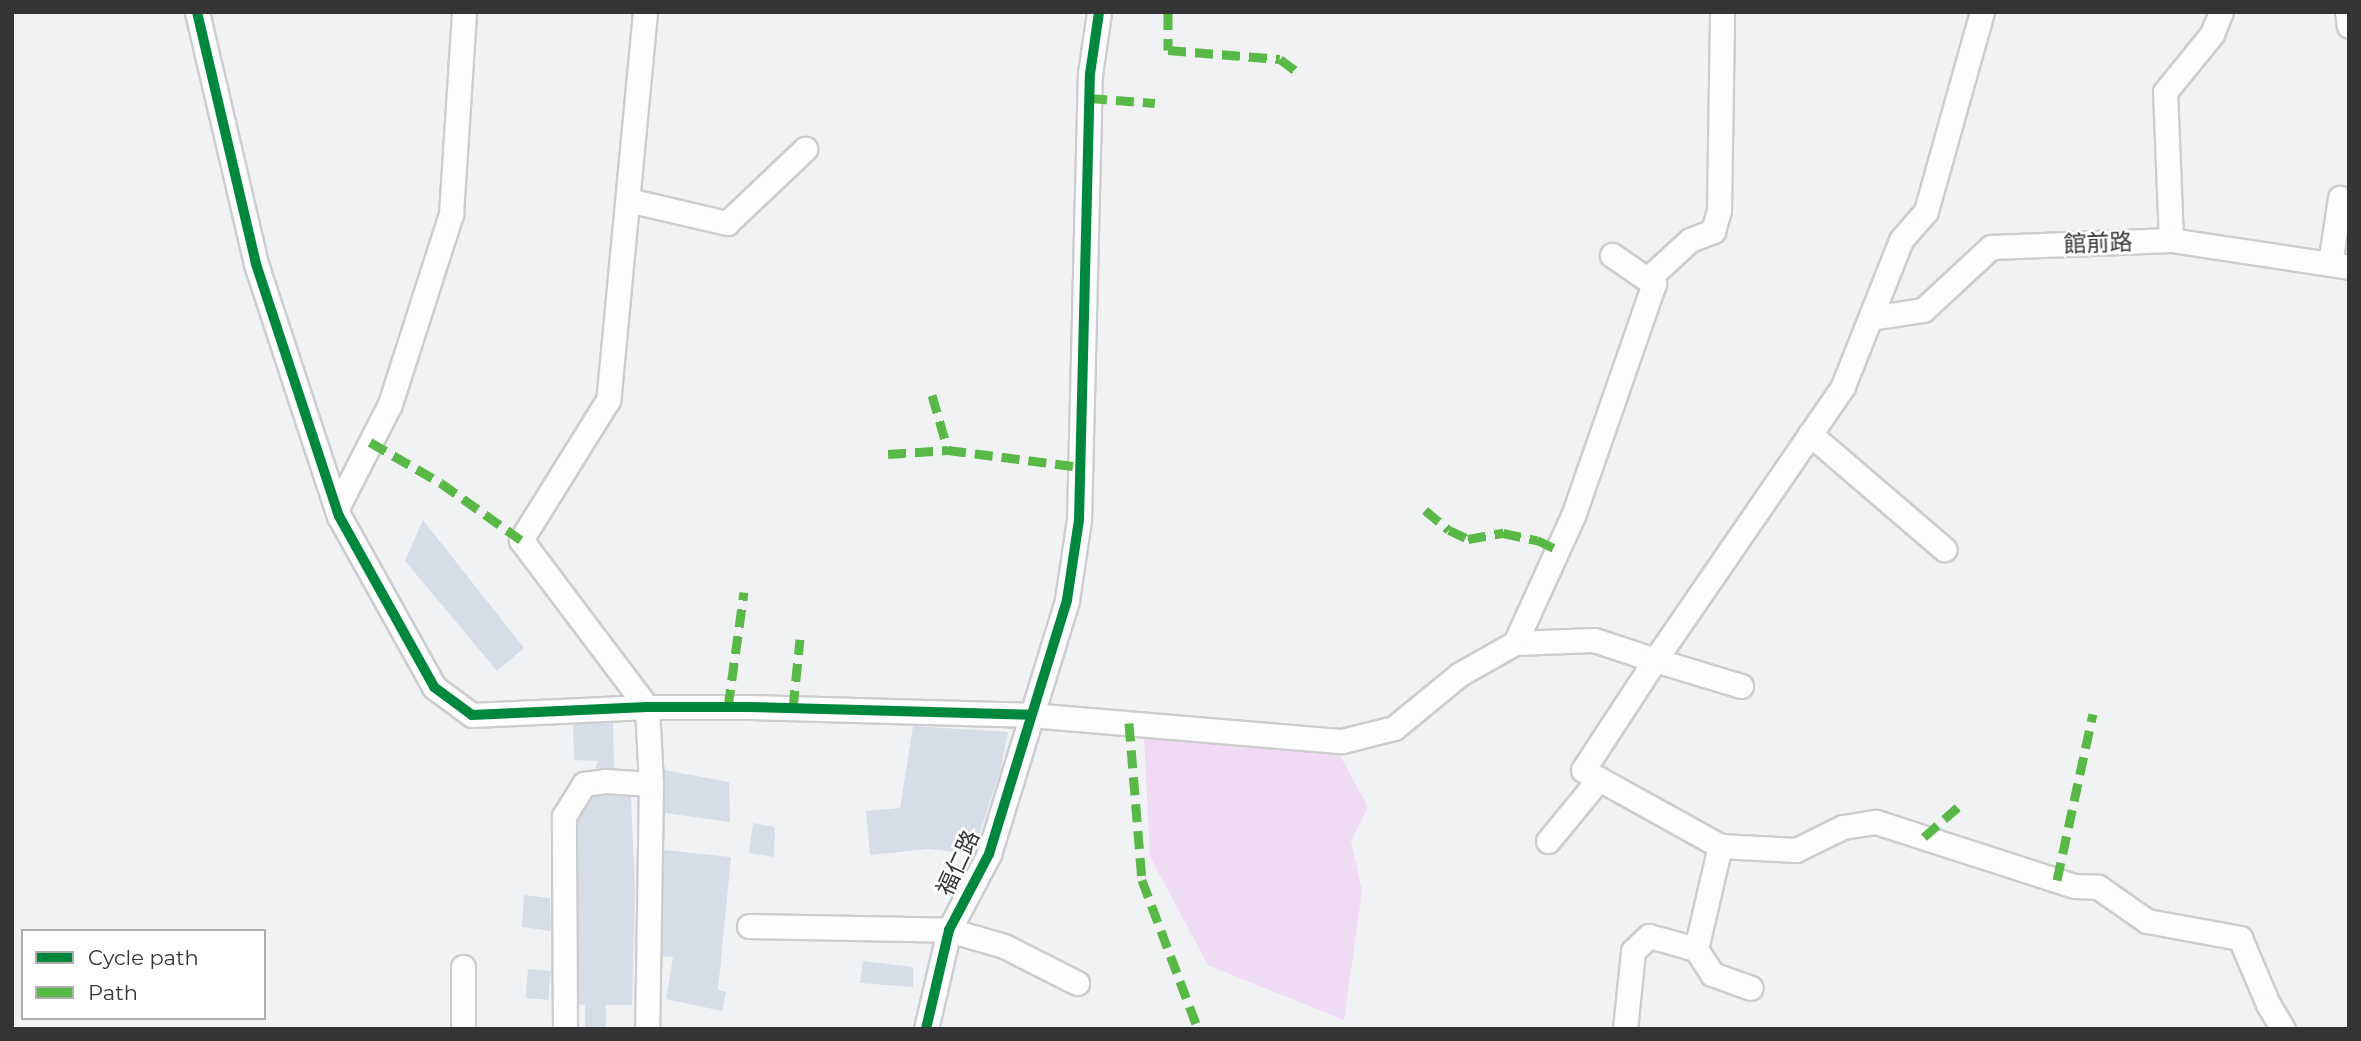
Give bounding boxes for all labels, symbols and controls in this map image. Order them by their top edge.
street label: 館前路 [2063,228,2133,258]
street label: 福仁路 [931,826,985,900]
legend [21,929,266,1020]
text: Cycle path [88,945,199,970]
text: Path [88,980,138,1005]

